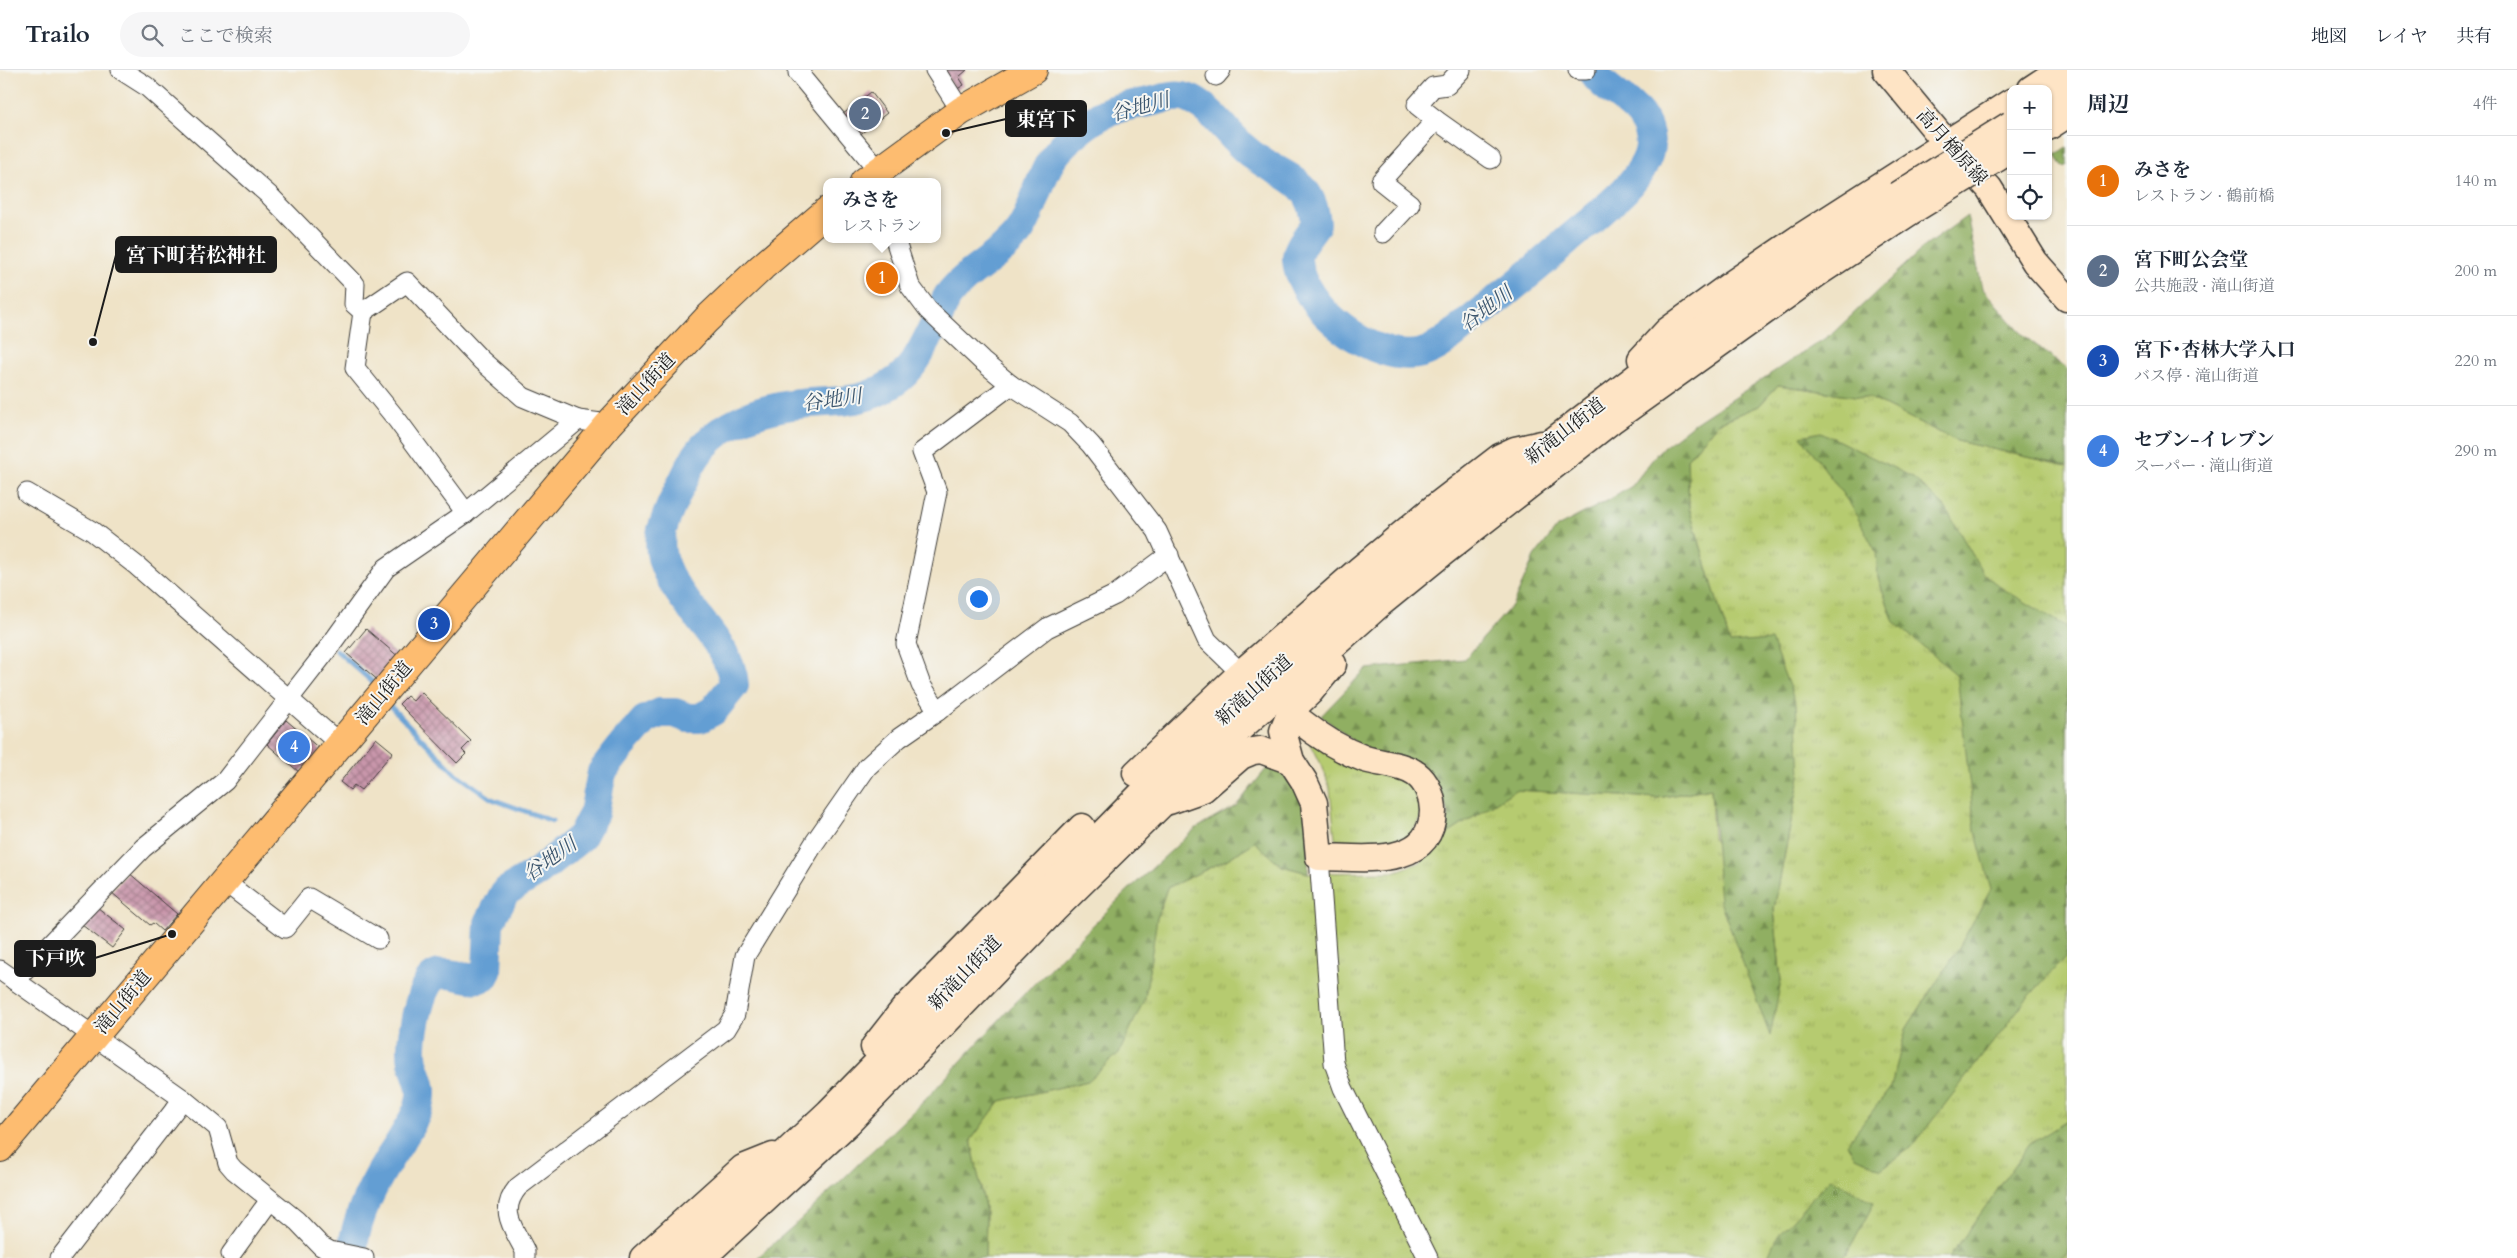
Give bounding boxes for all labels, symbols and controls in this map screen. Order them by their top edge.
search box [120,12,470,57]
text: Trailo [25,18,90,51]
icon: search [138,21,166,49]
text: ここで検索 [178,23,273,49]
text: 地図 [2311,24,2347,49]
text: レイヤ [2375,24,2428,49]
text: 共有 [2456,24,2492,49]
map controls [2007,85,2052,220]
button: + [2007,85,2052,130]
water label: 谷地川 [1108,86,1174,128]
text: 周辺 [2087,90,2129,119]
text: 4件 [2473,93,2497,115]
pin: 2 [849,95,881,133]
callout: 東宮下 [1006,101,1086,136]
street label: 高月楢原線 [1911,103,1993,191]
text: 東宮下 [1016,106,1076,133]
button: − [2007,130,2052,175]
text: みさを [2134,157,2191,183]
text: 1 [2099,170,2107,192]
text: 140 m [2455,170,2497,192]
button: locate [2007,175,2052,220]
popup [823,178,941,243]
text: レストラン · 鶴前橋 [2134,185,2274,207]
text: みさを [842,187,899,213]
text: レストラン [842,215,922,237]
callout: 宮下町若松神社 [116,237,276,272]
text: 宮下町若松神社 [126,242,266,269]
text: 宮下町公会堂 [2134,247,2248,273]
pin: 1 [866,259,898,297]
text: 2 [2099,260,2107,282]
text: 200 m [2455,260,2497,282]
text: 公共施設 · 滝山街道 [2134,275,2275,297]
water label: 谷地川 [1454,279,1520,338]
text: 宮下･杏林大学入口 [2134,337,2296,363]
street label: 滝山街道 [611,347,681,421]
text: 3 [2099,350,2107,372]
text: 220 m [2455,350,2497,372]
text: バス停 · 滝山街道 [2134,365,2259,387]
water label: 谷地川 [800,382,866,418]
street label: 新滝山街道 [1520,392,1610,470]
text: セブン-イレブン [2134,427,2275,453]
text: 4 [2099,440,2107,462]
text: 290 m [2455,440,2497,462]
text: スーパー · 滝山街道 [2134,455,2273,477]
your location [966,586,992,612]
pin: 3 [418,605,450,643]
street label: 新滝山街道 [1210,649,1298,731]
street label: 滝山街道 [350,656,418,730]
pin: 4 [278,728,310,766]
water label: 谷地川 [518,829,584,888]
street label: 新滝山街道 [923,930,1007,1016]
callout: 下戸吹 [15,941,95,976]
text: 下戸吹 [25,945,85,972]
street label: 滝山街道 [89,965,157,1039]

